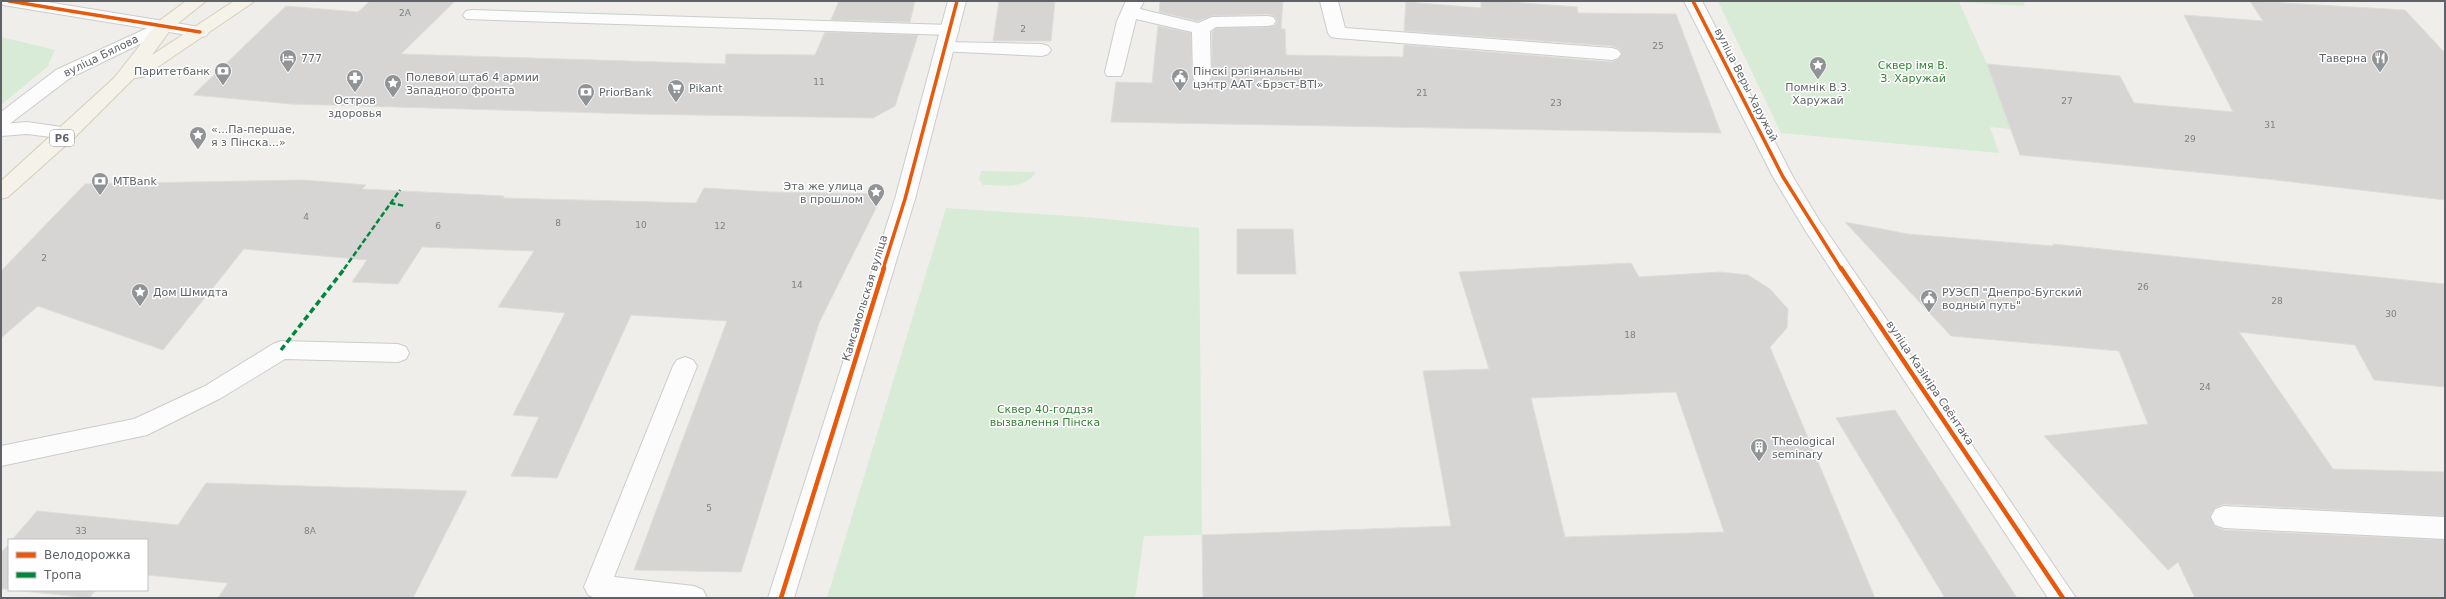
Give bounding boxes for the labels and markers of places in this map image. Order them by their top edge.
hotel icon: 777 [278,48,298,73]
restaurant icon: Таверна [2370,48,2390,73]
place label: 777 [301,52,322,65]
place label: Таверна [2318,52,2367,65]
place icon: Помнік В.З. Харужай [1808,55,1828,80]
bank icon: Паритетбанк [213,61,233,86]
place label: Паритетбанк [134,65,210,78]
place label: Пінскі рэгіянальны цэнтр ААТ «Брэст-ВТІ» [1193,65,1324,91]
public building icon: Пінскі рэгіянальны цэнтр ААТ «Брэст-ВТІ» [1170,67,1190,92]
pharmacy icon: Остров здоровья [345,68,365,93]
place label: Полевой штаб 4 армии Западного фронта [406,71,539,97]
place icon: Полевой штаб 4 армии Западного фронта [383,73,403,98]
supermarket icon: Pikant [666,78,686,103]
place label: Помнік В.З. Харужай [1785,81,1851,107]
bank icon: PriorBank [576,82,596,107]
place label: Pikant [689,82,723,95]
place label: PriorBank [599,86,653,99]
place label: Остров здоровья [328,94,382,120]
place label: «...Па-першае, я з Пінска...» [211,123,295,149]
place icon: «...Па-першае, я з Пінска...» [188,125,208,150]
bank icon: MTBank [90,171,110,196]
place label: MTBank [113,175,157,188]
place label: Эта же улица в прошлом [784,180,863,206]
place icon: Эта же улица в прошлом [866,182,886,207]
place icon: Дом Шмидта [130,282,150,307]
place label: Дом Шмидта [153,286,228,299]
place label: РУЭСП "Днепро-Бугский водный путь" [1942,286,2082,312]
public building icon: РУЭСП "Днепро-Бугский водный путь" [1919,288,1939,313]
place label: Theological seminary [1771,435,1835,461]
building icon: Theological seminary [1749,437,1769,462]

